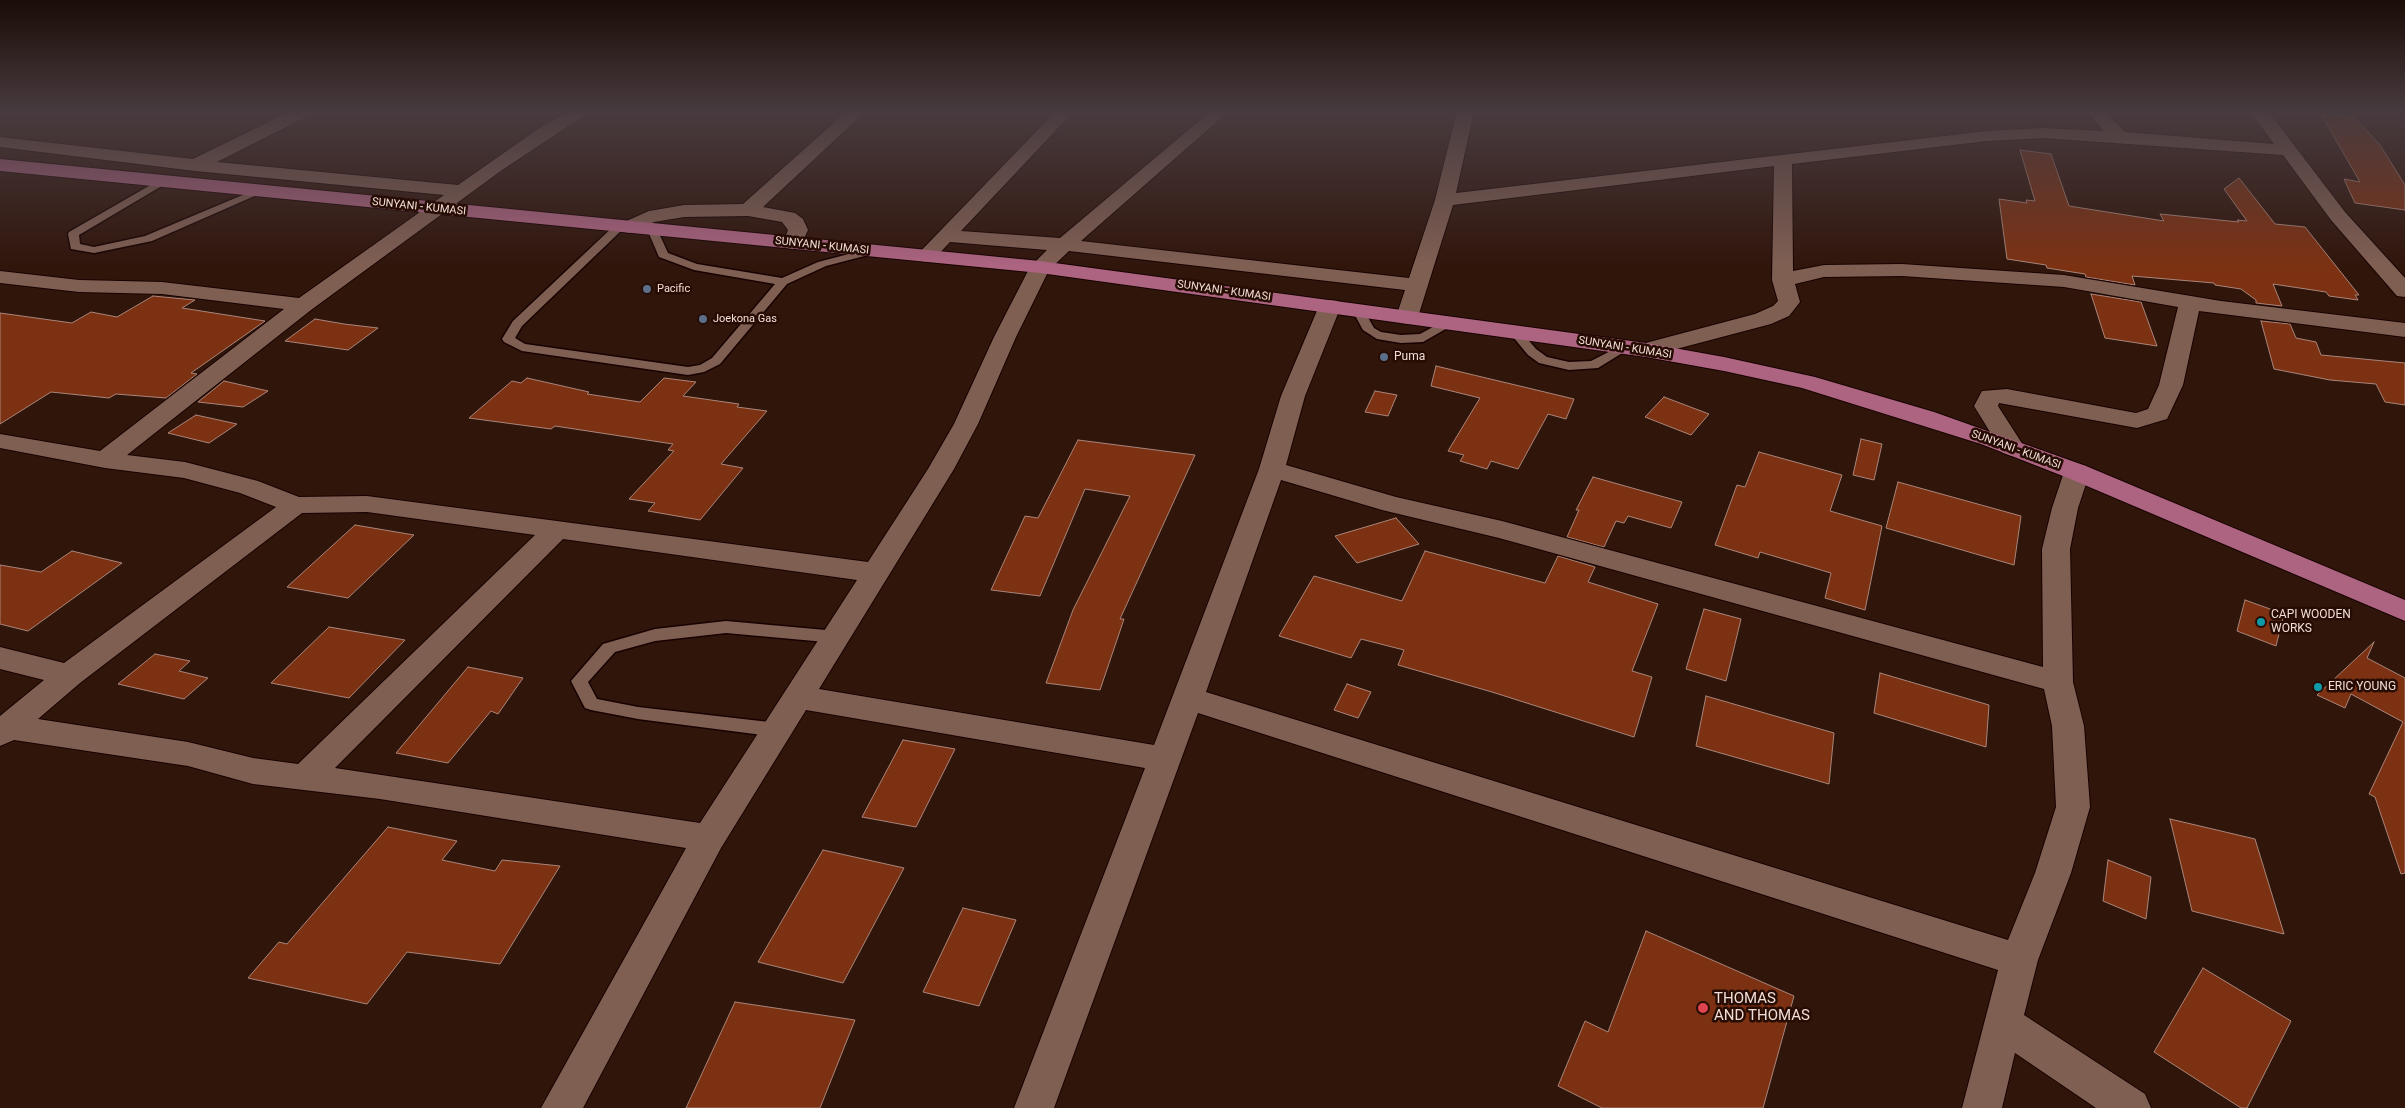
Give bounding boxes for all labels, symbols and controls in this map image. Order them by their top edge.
street label: SUNYANI - KUMASI [371,196,467,218]
street label: SUNYANI - KUMASI [774,235,870,257]
street label: SUNYANI - KUMASI [1176,278,1272,304]
place label: Pacific [657,282,690,296]
marker: Pacific [641,283,653,295]
place label: Joekona Gas [713,312,777,326]
marker: Joekona Gas [697,313,709,325]
street label: SUNYANI - KUMASI [1577,334,1673,362]
place label: Puma [1394,350,1425,364]
marker: Puma [1378,351,1390,363]
street label: SUNYANI - KUMASI [1969,428,2063,472]
place label: CAPI WOODEN WORKS [2271,608,2351,636]
marker: CAPI WOODEN WORKS [2255,616,2267,628]
place label: ERIC YOUNG [2328,680,2396,694]
marker: ERIC YOUNG [2312,681,2324,693]
place label: THOMAS AND THOMAS [1714,990,1810,1025]
marker: THOMAS AND THOMAS [1696,1001,1710,1015]

